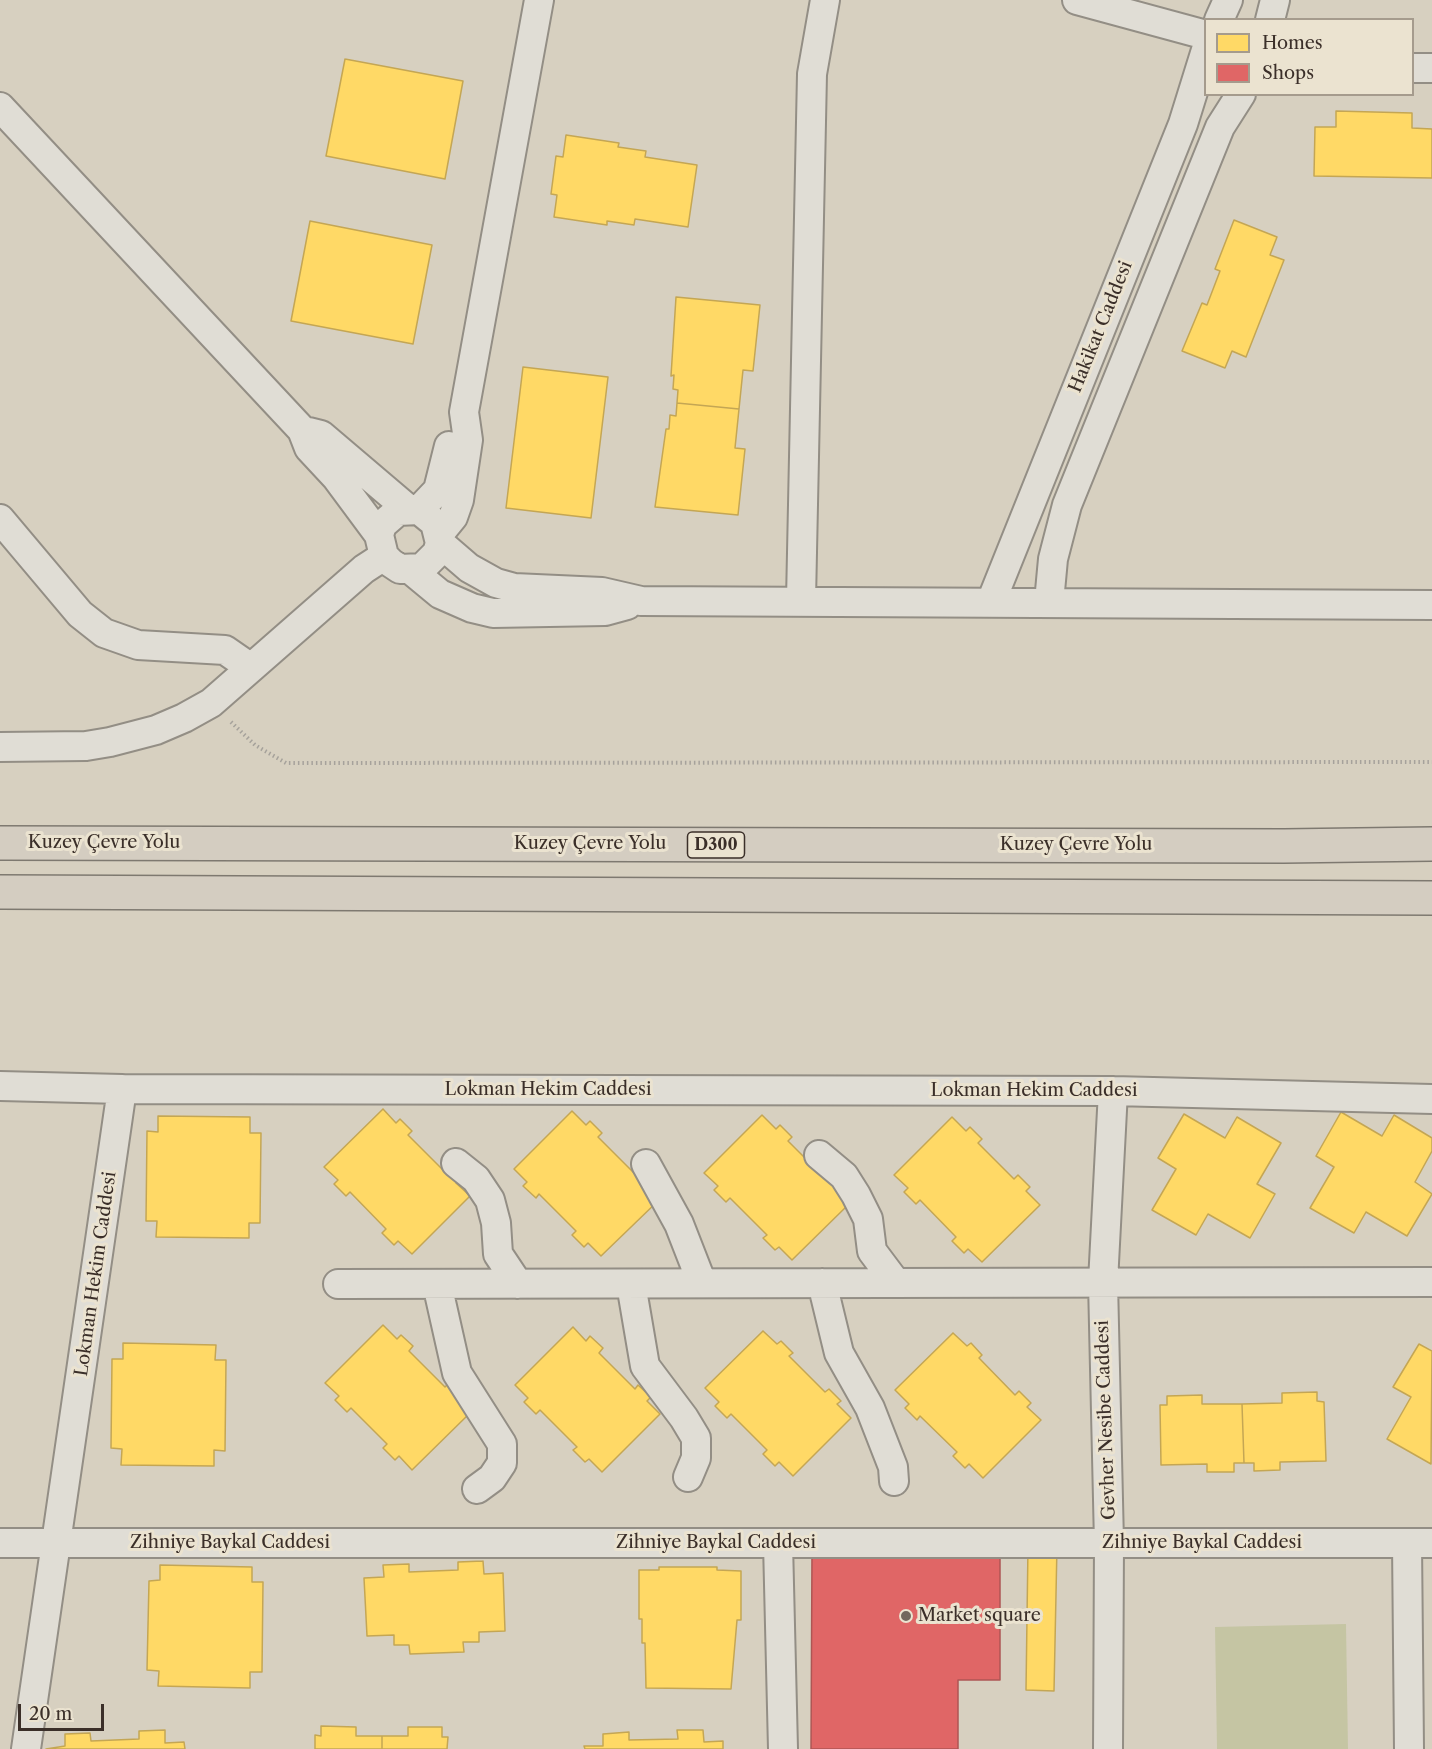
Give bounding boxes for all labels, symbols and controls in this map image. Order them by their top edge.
legend [1204,18,1414,96]
text: Homes [1262,32,1323,54]
text: Shops [1262,62,1314,84]
street label: Hakikat Caddesi [1065,258,1137,396]
street label: Kuzey Çevre Yolu [28,832,180,854]
road number: D300 [688,832,744,858]
street label: Kuzey Çevre Yolu [514,833,666,855]
street label: Kuzey Çevre Yolu [1000,834,1152,856]
street label: Lokman Hekim Caddesi [445,1079,651,1101]
street label: Lokman Hekim Caddesi [931,1080,1137,1102]
street label: Lokman Hekim Caddesi [71,1170,121,1378]
street label: Gevher Nesibe Caddesi [1092,1320,1120,1520]
street label: Zihniye Baykal Caddesi [130,1532,330,1554]
street label: Zihniye Baykal Caddesi [616,1532,816,1554]
street label: Zihniye Baykal Caddesi [1102,1532,1302,1554]
place label: Market square [918,1605,1041,1627]
marker: Market square [899,1609,913,1623]
scale bar [21,1692,106,1730]
text: 20 m [29,1703,72,1725]

